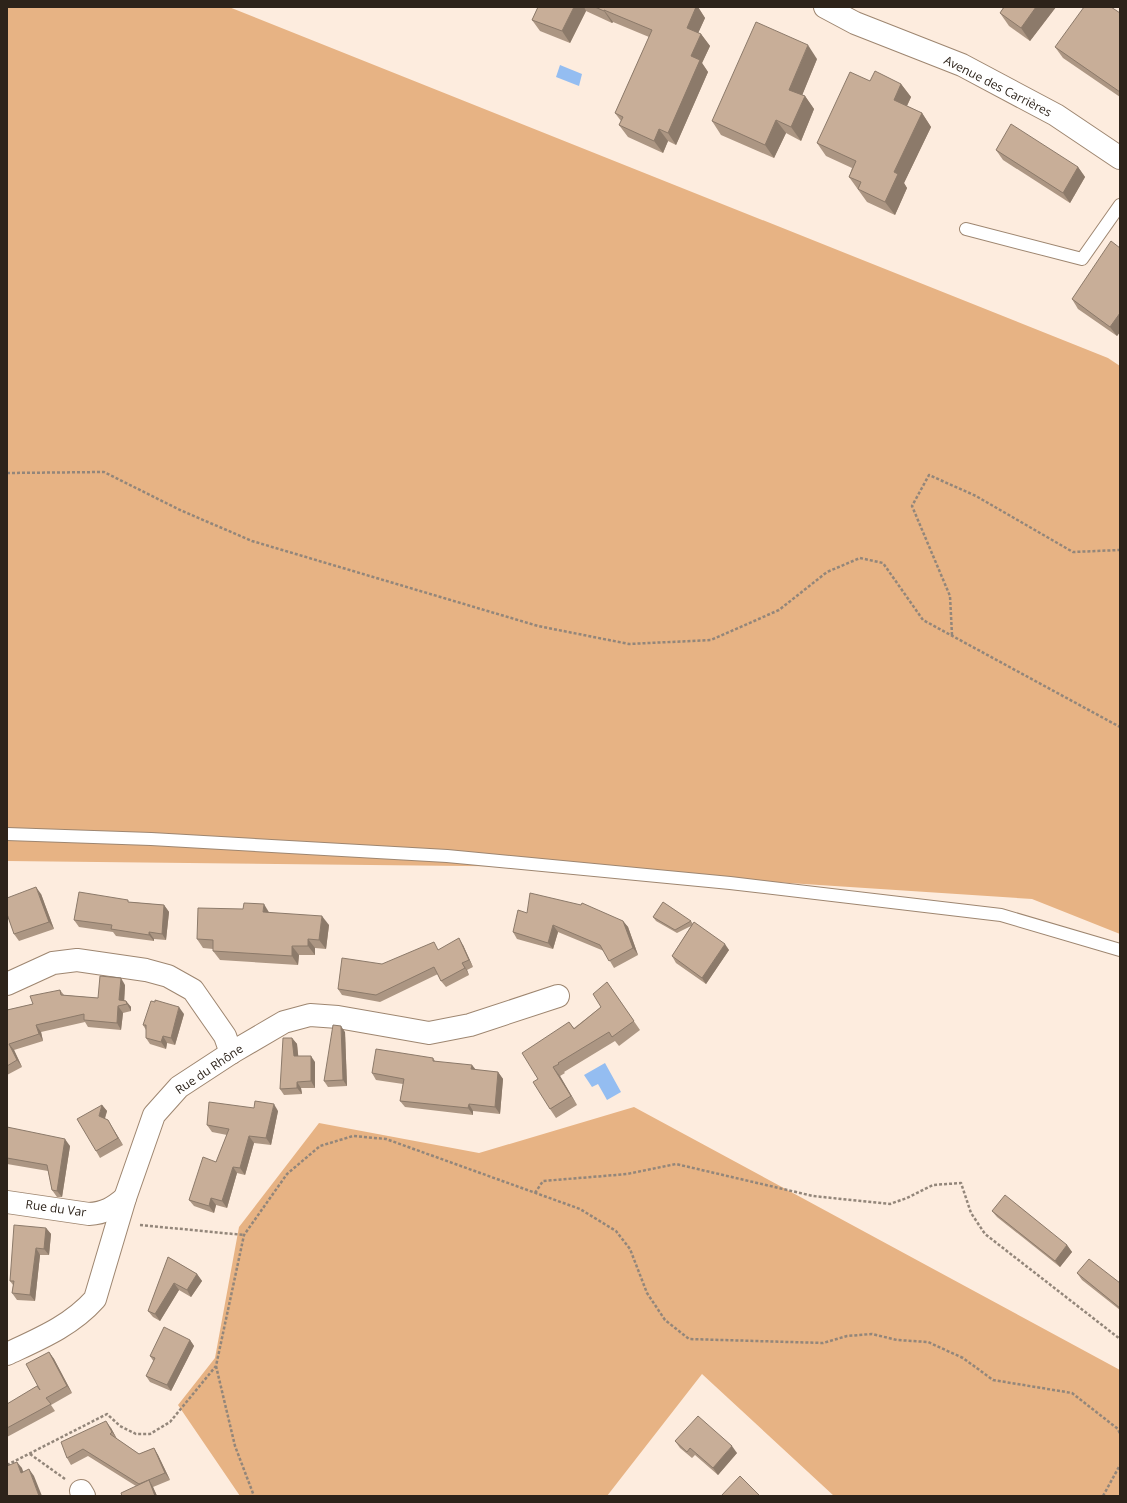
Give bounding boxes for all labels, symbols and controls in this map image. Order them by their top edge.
street label: Avenue des Carrières [941,51,1055,121]
street label: Rue du Rhône [172,1040,247,1098]
street label: Rue du Var [25,1195,88,1221]

